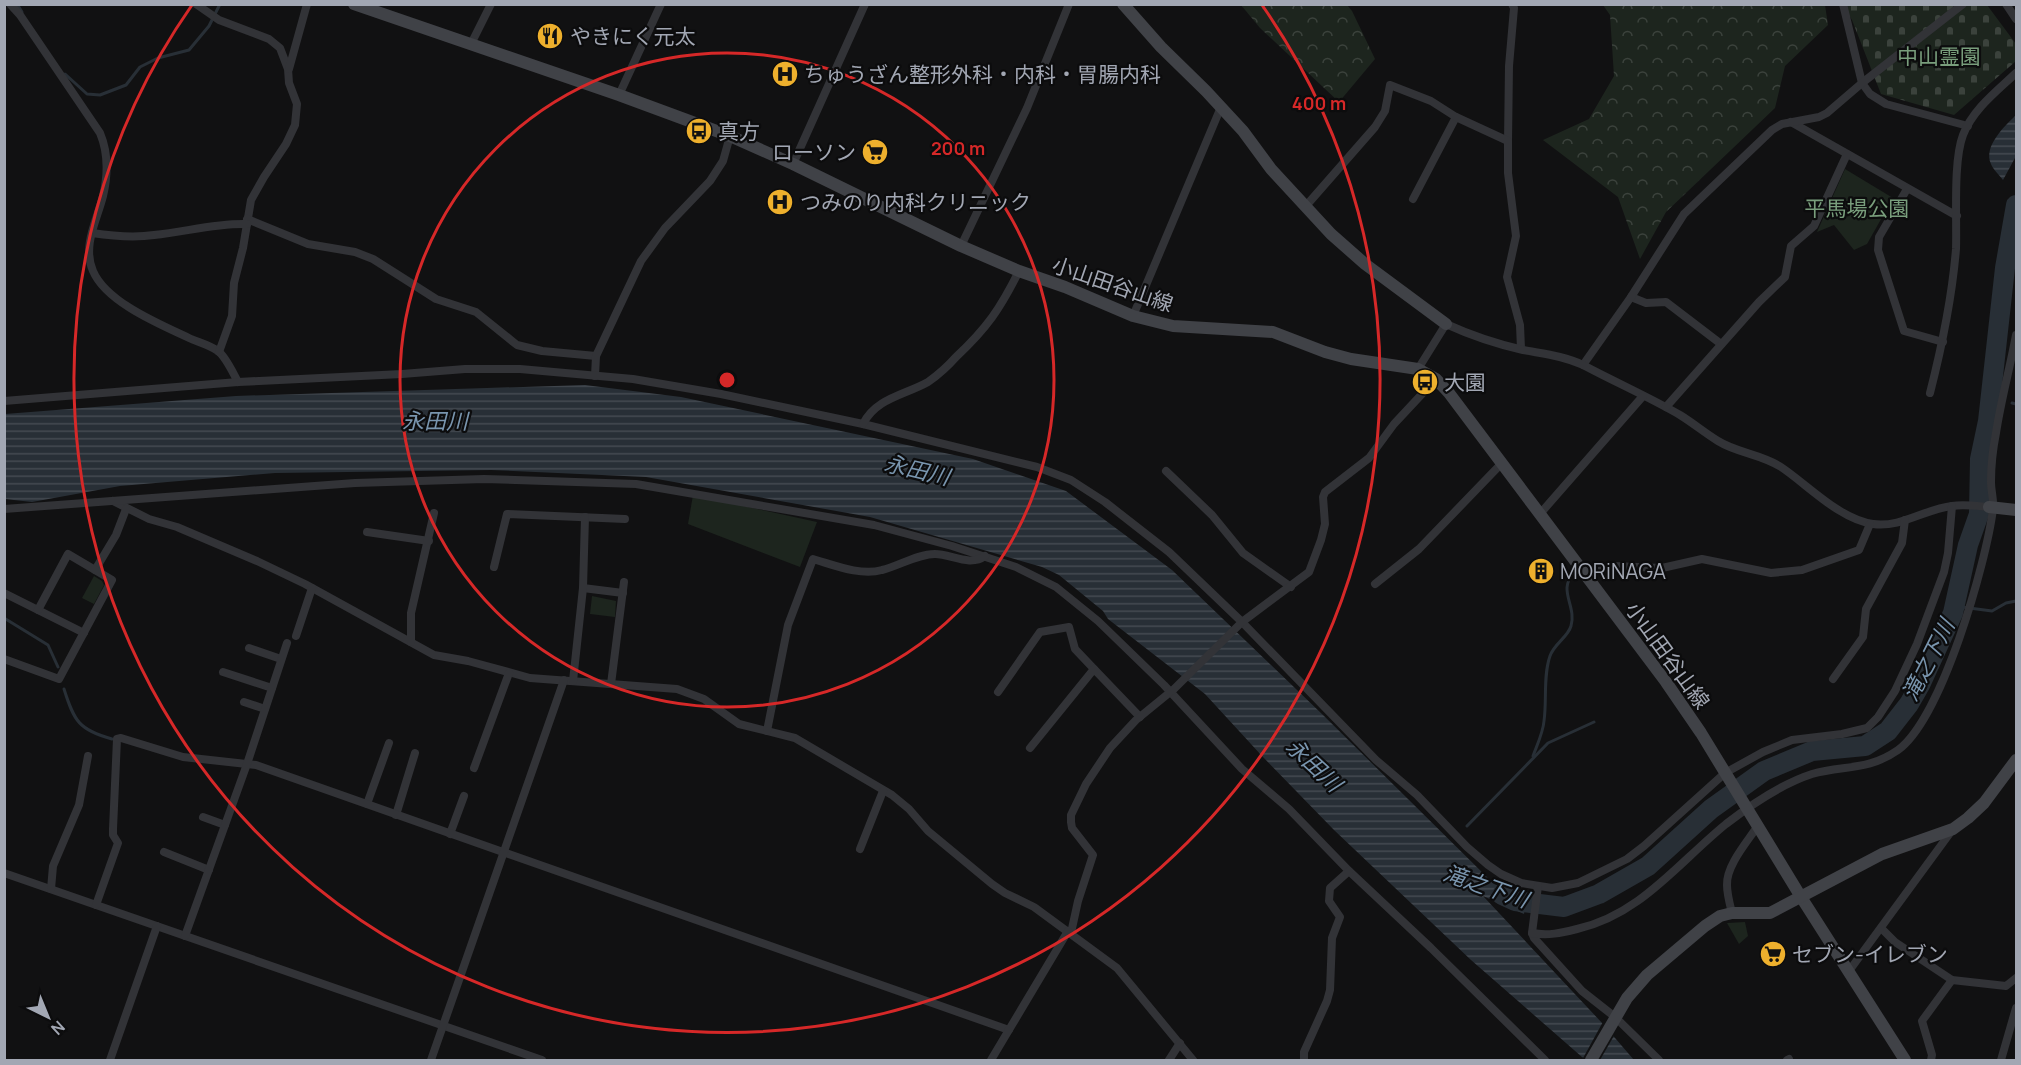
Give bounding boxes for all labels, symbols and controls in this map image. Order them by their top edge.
restaurant icon: やきにく元太 [535,21,565,51]
place label: やきにく元太 [570,22,696,50]
park label: 中山霊園 [1897,42,1981,70]
hospital icon: ちゅうざん整形外科・内科・胃腸内科 [770,59,800,89]
place label: ちゅうざん整形外科・内科・胃腸内科 [804,60,1161,88]
text: 400 m [1292,91,1346,115]
bus stop icon: 真方 [684,116,714,146]
place label: 真方 [718,117,760,145]
text: 200 m [931,136,985,160]
supermarket icon: ローソン [860,137,890,167]
place label: ローソン [772,138,856,166]
hospital icon: つみのり内科クリニック [765,187,795,217]
place label: つみのり内科クリニック [800,188,1031,216]
park label: 平馬場公園 [1805,194,1910,222]
street label: 小山田谷山線 [1049,250,1177,318]
bus stop icon: 大園 [1410,367,1440,397]
place label: 大園 [1444,368,1486,396]
centre of rings [717,370,737,390]
water label: 永田川 [402,406,470,436]
water label: 永田川 [881,448,954,492]
building icon: MORiNAGA [1526,556,1556,586]
place label: MORiNAGA [1560,557,1666,585]
street label: 小山田谷山線 [1620,596,1716,714]
water label: 滝之下川 [1895,612,1962,706]
water label: 永田川 [1280,732,1350,800]
water label: 滝之下川 [1440,857,1534,915]
supermarket icon: セブン-イレブン [1758,939,1788,969]
place label: セブン-イレブン [1792,940,1948,968]
north arrow [18,987,78,1047]
text: N [47,1016,70,1040]

